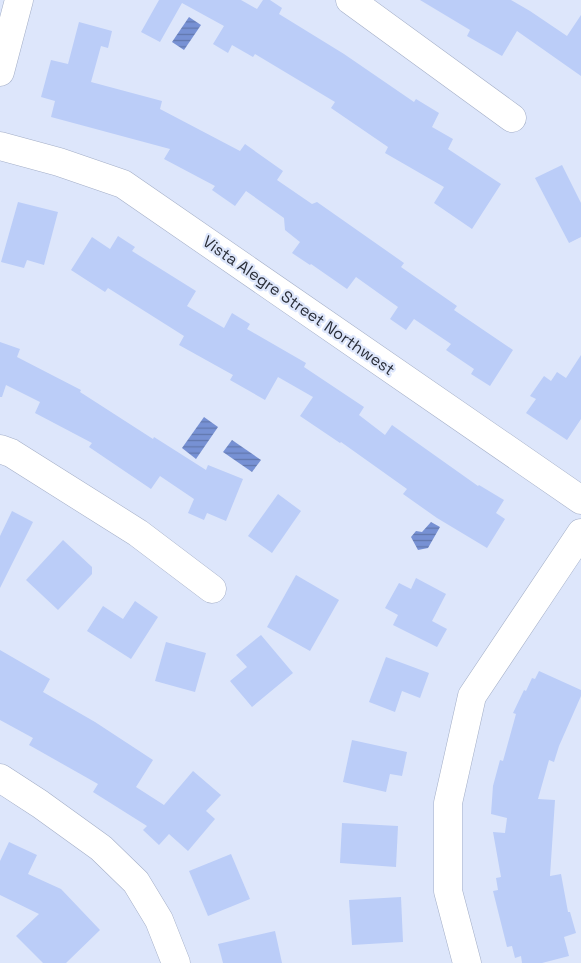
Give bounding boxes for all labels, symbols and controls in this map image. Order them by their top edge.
street label: Vista Alegre Street Northwest [199,231,399,380]

